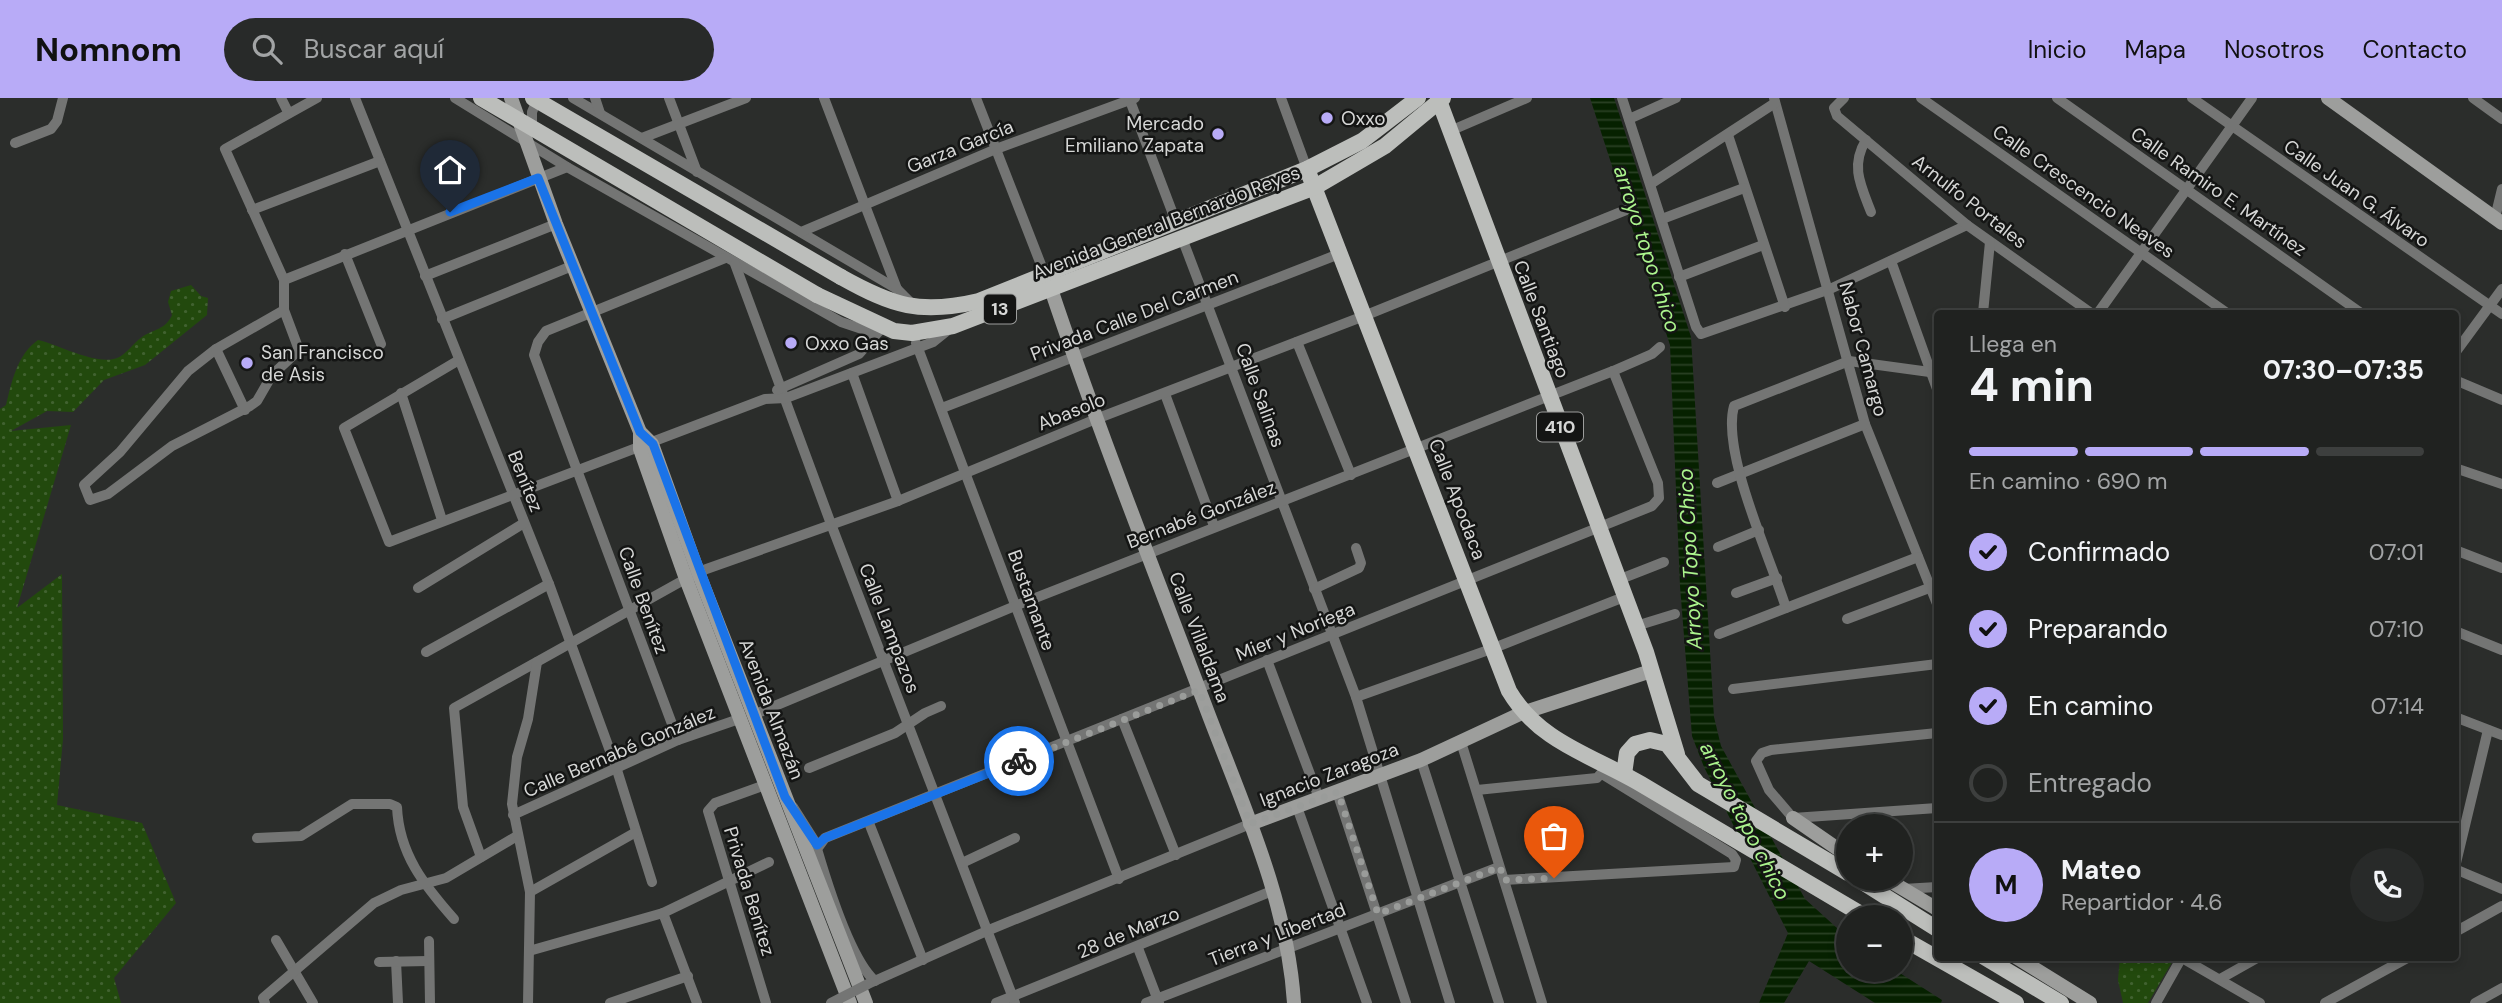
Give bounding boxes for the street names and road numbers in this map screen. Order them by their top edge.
street label: Garza García [903,114,1017,179]
street label: Calle Crescencio Neaves [1988,119,2180,264]
street label: Calle Ramiro E. Martínez [2126,121,2312,262]
street label: Calle Juan G. Álvaro [2279,134,2435,253]
street label: Arnulfo Portales [1907,149,2032,254]
street label: Avenida General Bernardo Reyes [1029,160,1304,285]
street label: Calle Santiago [1508,257,1575,382]
street label: Privada Calle Del Carmen [1027,264,1242,367]
street label: Nabor Camargo [1834,279,1893,419]
road number: 13 [984,294,1016,324]
street label: Calle Salinas [1230,340,1291,451]
street label: Abasolo [1034,387,1109,436]
road number: 410 [1537,412,1583,442]
street label: Calle Apodaca [1423,435,1492,563]
street label: Benítez [502,447,549,516]
street label: Bernabé González [1123,475,1279,554]
street label: Calle Benítez [613,543,674,657]
street label: Bustamante [1002,546,1061,654]
street label: Calle Lampazos [853,560,926,697]
street label: Calle Villaldama [1163,568,1236,706]
street label: Mier y Noriega [1232,596,1359,667]
street label: Avenida Almazán [733,635,810,783]
street label: Calle Bernabé González [520,700,719,803]
street label: Ignacio Zaragoza [1256,737,1402,812]
street label: Privada Benítez [718,823,781,959]
street label: Tierra y Libertad [1205,897,1349,972]
street label: 28 de Marzo [1073,901,1183,964]

